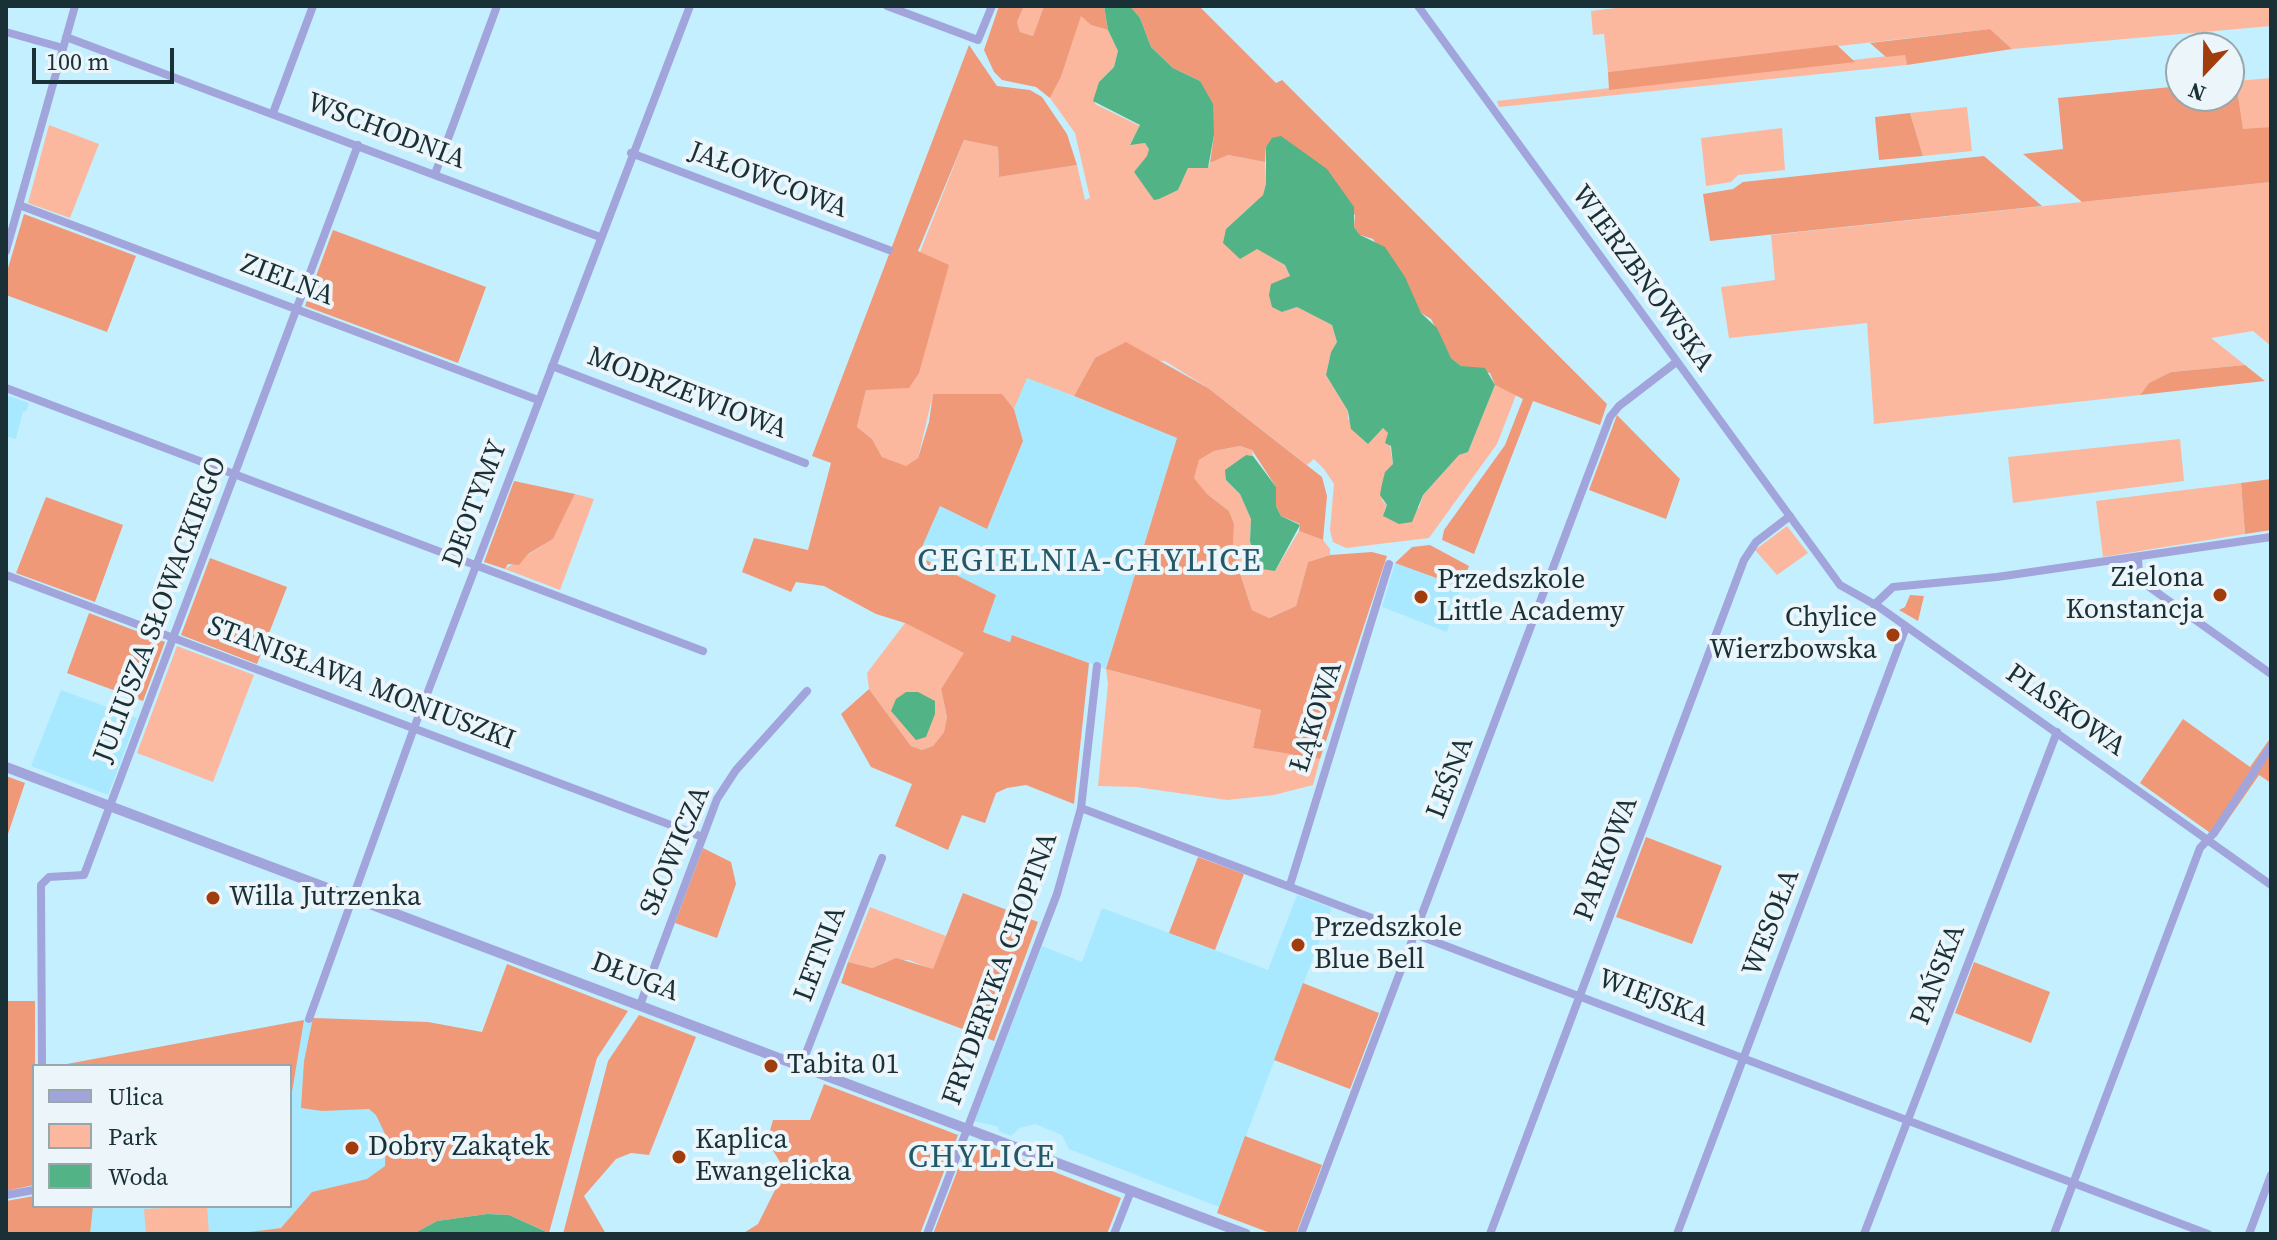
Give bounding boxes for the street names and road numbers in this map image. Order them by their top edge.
street label: WSCHODNIA [302,86,470,178]
street label: JAŁOWCOWA [684,135,852,227]
street label: WIERZBNOWSKA [1563,179,1721,379]
street label: ZIELNA [236,248,338,314]
street label: MODRZEWIOWA [582,340,792,448]
street label: DEOTYMY [436,436,516,572]
street label: JULIUSZA SŁOWACKIEGO [87,452,235,768]
street label: STANISŁAWA MONIUSZKI [202,610,520,758]
street label: ŁĄKOWA [1283,657,1351,777]
street label: PIASKOWA [1999,658,2131,764]
street label: LEŚNA [1420,732,1482,824]
street label: SŁOWICZA [634,781,718,921]
street label: PARKOWA [1568,792,1646,926]
street label: FRYDERYKA CHOPINA [936,828,1066,1110]
street label: WESOŁA [1736,864,1808,982]
street label: LETNIA [788,902,854,1006]
street label: PAŃSKA [1905,920,1973,1030]
street label: DŁUGA [586,946,684,1010]
street label: WIEJSKA [1593,963,1713,1035]

